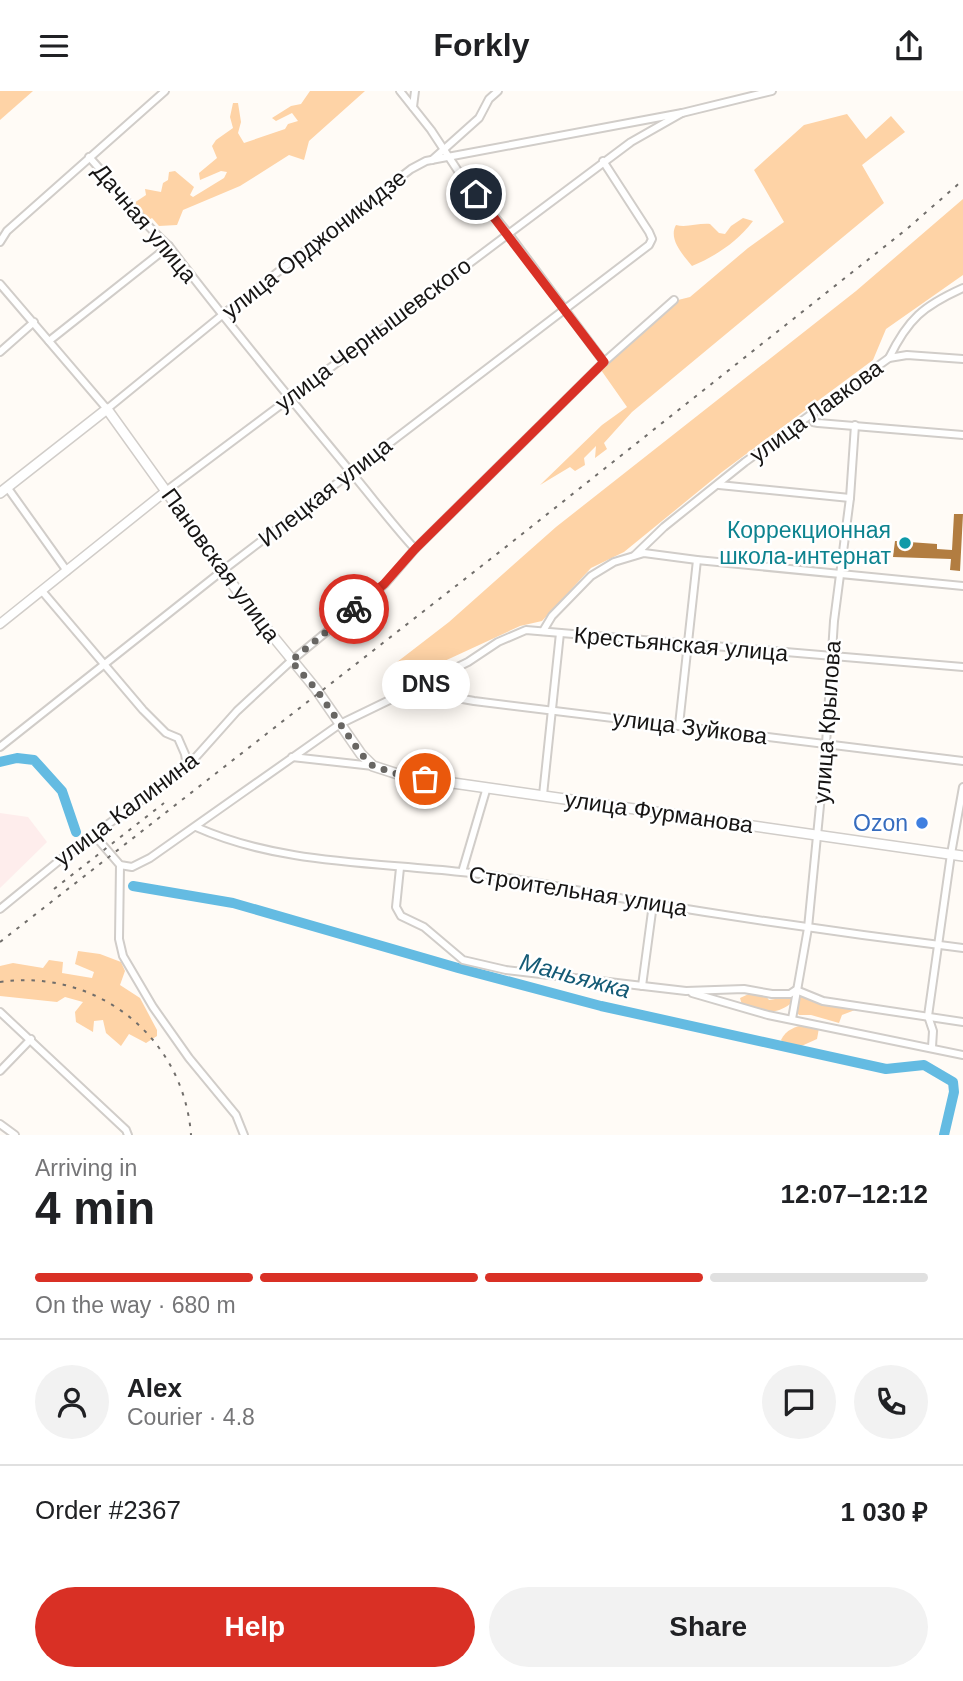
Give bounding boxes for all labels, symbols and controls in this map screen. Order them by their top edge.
icon: menu [35,27,73,65]
text: Forkly [433,27,530,63]
icon: share [890,27,928,65]
street label: Дачная улица [88,158,202,288]
street label: улица Орджоникидзе [217,164,411,324]
pin [446,164,506,224]
icon: home [457,175,495,213]
street label: улица Чернышевского [270,252,476,416]
street label: улица Лавкова [745,354,888,468]
street label: Илецкая улица [253,432,397,552]
street label: Пановская улица [156,483,286,647]
place label: Коррекционная школа-интернат [719,517,891,569]
marker: Коррекционная школа-интернат [897,535,913,551]
courier [319,574,389,644]
icon: bike [335,590,373,628]
street label: Крестьянская улица [573,622,789,666]
street label: улица Крылова [808,639,846,804]
callout: DNS [381,660,469,709]
text: DNS [402,671,450,697]
street label: улица Зуйкова [611,705,769,749]
street label: улица Калинина [49,746,203,871]
pin [395,749,455,809]
icon: bag [406,760,444,798]
street label: улица Фурманова [563,786,755,838]
place label: Ozon [853,810,908,836]
marker: Ozon [914,815,930,831]
street label: Строительная улица [467,861,689,921]
water label: Маньяжка [517,948,633,1003]
text: Arriving in [35,1155,137,1181]
text: 12:07–12:12 [781,1179,928,1209]
text: 4 min [35,1182,155,1234]
text: On the way · 680 m [35,1292,236,1318]
button: person [35,1365,109,1439]
button: chat [762,1365,836,1439]
button: phone [854,1365,928,1439]
text: Alex [127,1373,182,1403]
text: Courier · 4.8 [127,1404,255,1430]
text: Order #2367 [35,1495,181,1525]
text: 1 030 ₽ [841,1497,928,1527]
button: Help [35,1587,475,1667]
button: Share [489,1587,928,1667]

